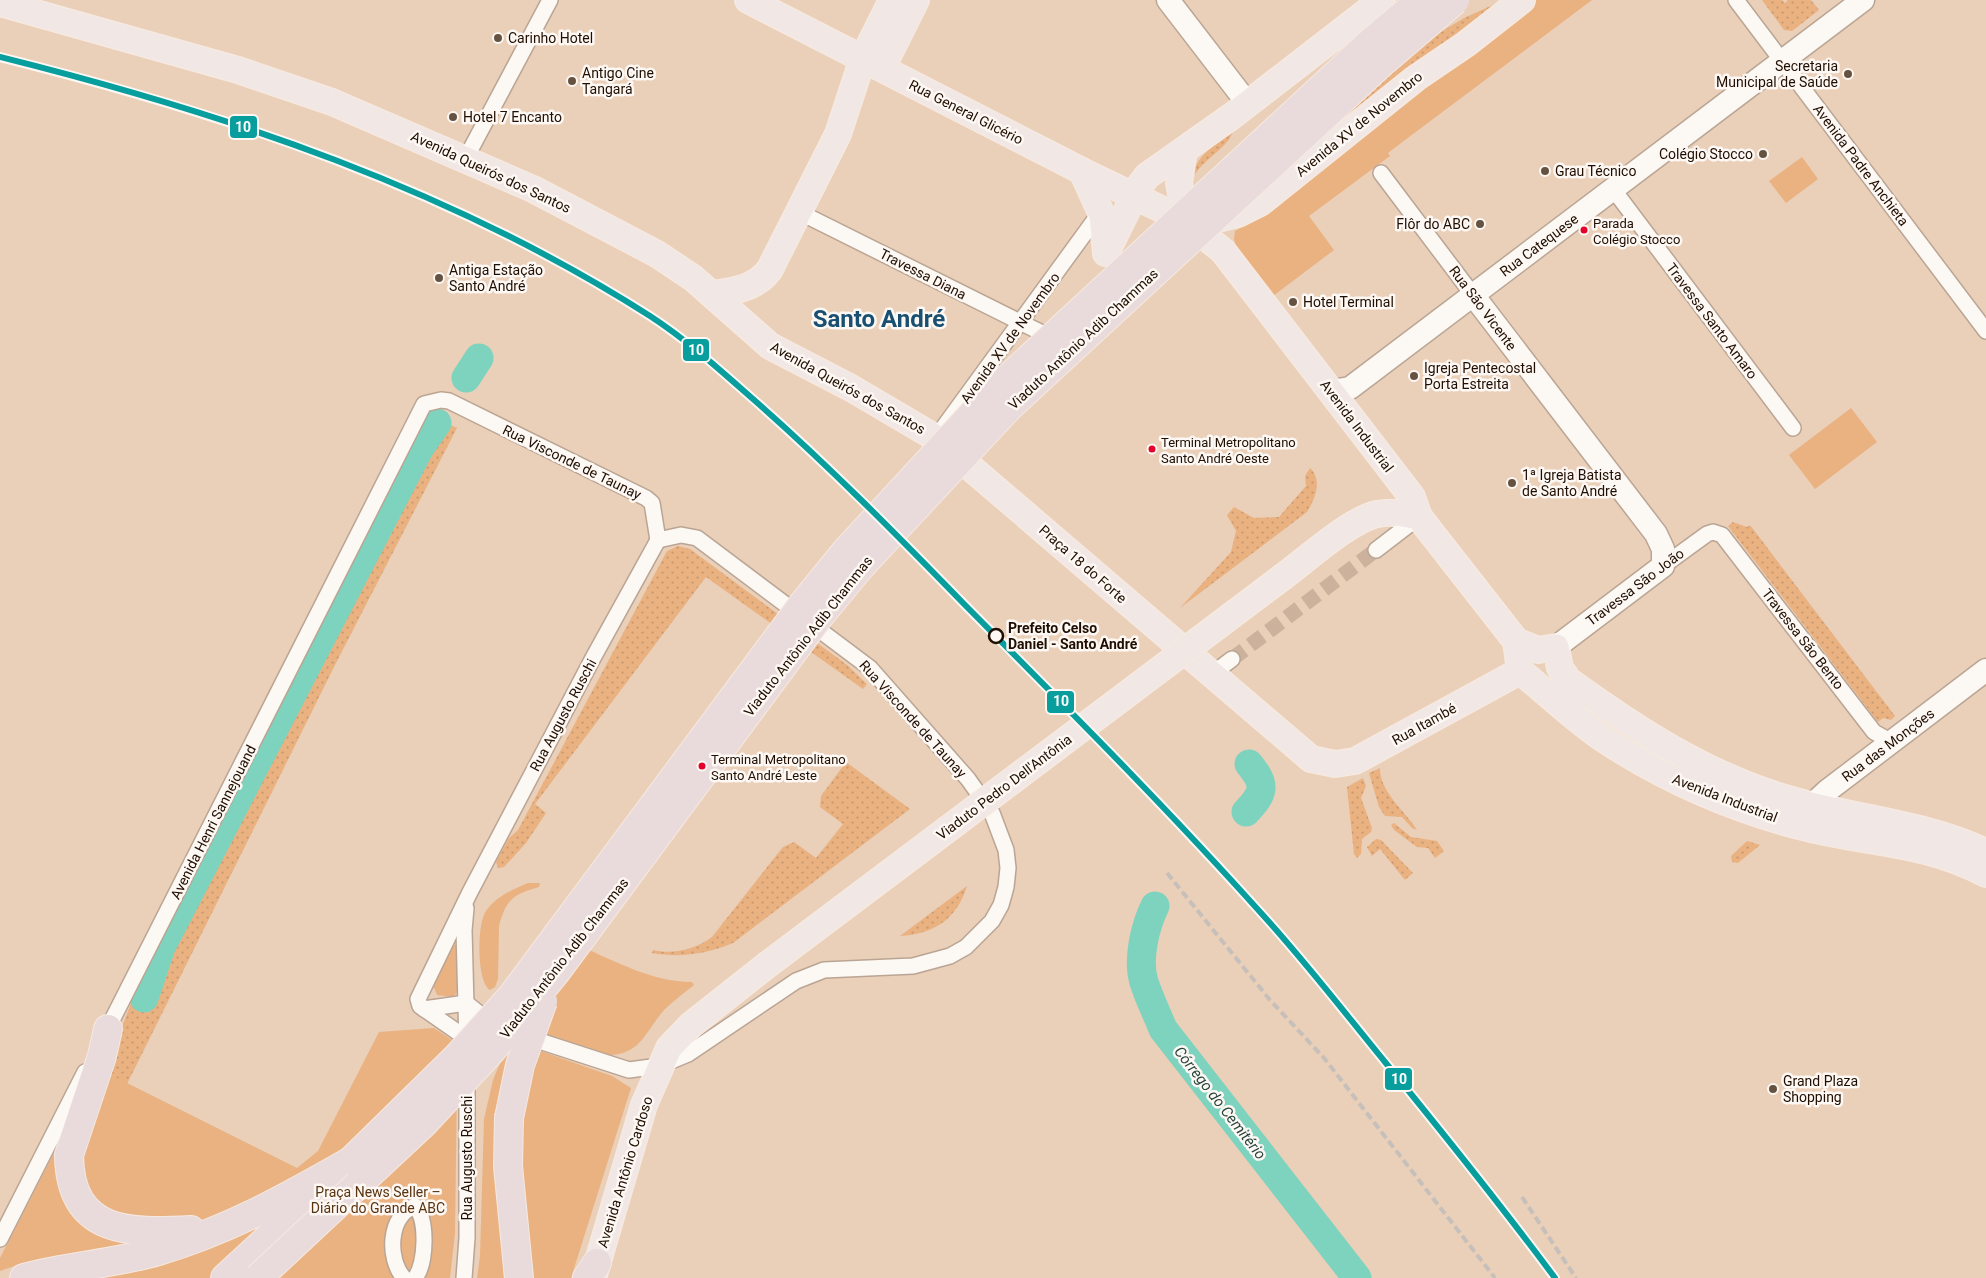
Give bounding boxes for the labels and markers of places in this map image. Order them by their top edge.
place label: Carinho Hotel [508,30,593,46]
marker: Carinho Hotel [492,32,504,44]
place label: Secretaria Municipal de Saúde [1716,58,1838,90]
place label: Antigo Cine Tangará [582,65,654,97]
marker: Secretaria Municipal de Saúde [1842,68,1854,80]
marker: Antigo Cine Tangará [566,75,578,87]
place label: Hotel 7 Encanto [463,109,562,125]
marker: Hotel 7 Encanto [447,111,459,123]
place label: Colégio Stocco [1659,146,1753,162]
marker: Colégio Stocco [1757,148,1769,160]
place label: Grau Técnico [1555,163,1636,179]
marker: Grau Técnico [1539,165,1551,177]
place label: Flôr do ABC [1396,216,1470,232]
place label: Parada Colégio Stocco [1593,216,1680,247]
marker: Flôr do ABC [1474,218,1486,230]
marker: Parada Colégio Stocco [1579,225,1589,235]
place label: Antiga Estação Santo André [449,262,543,294]
marker: Antiga Estação Santo André [433,272,445,284]
place label: Hotel Terminal [1303,294,1394,310]
marker: Hotel Terminal [1287,296,1299,308]
place label: Igreja Pentecostal Porta Estreita [1424,360,1536,392]
marker: Igreja Pentecostal Porta Estreita [1408,370,1420,382]
place label: Terminal Metropolitano Santo André Oeste [1161,435,1296,466]
marker: Terminal Metropolitano Santo André Oeste [1147,444,1157,454]
place label: 1ª Igreja Batista de Santo André [1522,467,1622,499]
marker: 1ª Igreja Batista de Santo André [1506,477,1518,489]
place label: Prefeito Celso Daniel - Santo André [1008,620,1138,652]
marker: Prefeito Celso Daniel - Santo André [988,628,1004,644]
place label: Terminal Metropolitano Santo André Leste [711,752,846,783]
marker: Terminal Metropolitano Santo André Leste [697,761,707,771]
place label: Grand Plaza Shopping [1783,1073,1858,1105]
marker: Grand Plaza Shopping [1767,1083,1779,1095]

